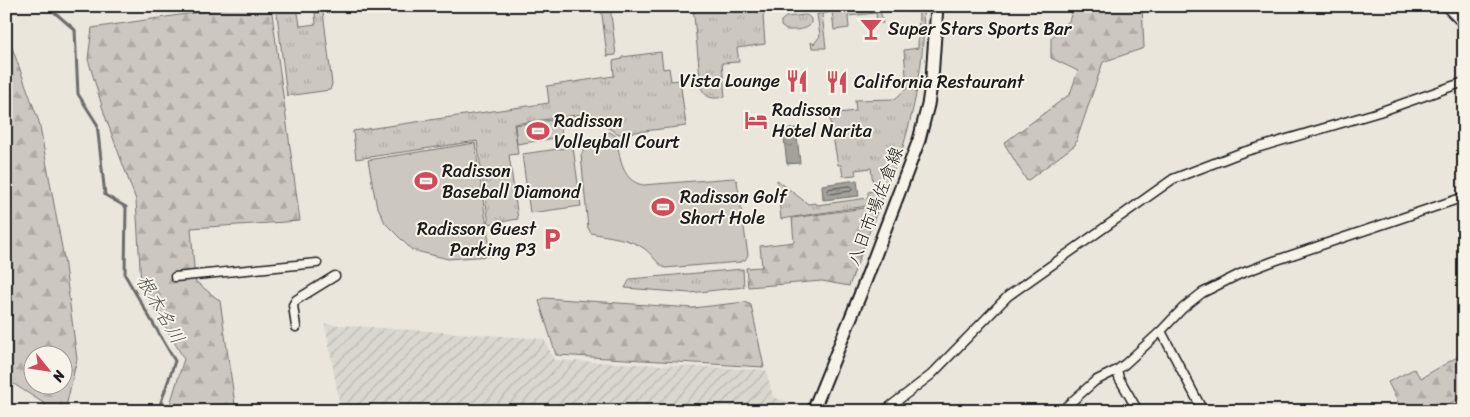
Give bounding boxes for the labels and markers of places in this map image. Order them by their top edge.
place label: Super Stars Sports Bar [888,13,1073,45]
bar icon: Super Stars Sports Bar [858,16,884,42]
place label: Vista Lounge [679,65,780,97]
place label: California Restaurant [854,66,1025,98]
restaurant icon: Vista Lounge [784,68,810,94]
restaurant icon: California Restaurant [824,69,850,95]
place label: Radisson Hotel Narita [772,94,873,147]
place label: Radisson Volleyball Court [554,105,680,158]
hotel icon: Radisson Hotel Narita [743,107,769,133]
sports icon: Radisson Volleyball Court [525,118,551,144]
place label: Radisson Baseball Diamond [442,155,582,208]
sports icon: Radisson Baseball Diamond [413,168,439,194]
place label: Radisson Golf Short Hole [680,181,789,234]
sports icon: Radisson Golf Short Hole [650,194,676,220]
place label: Radisson Guest Parking P3 [417,213,537,266]
parking icon: Radisson Guest Parking P3 [539,226,565,252]

